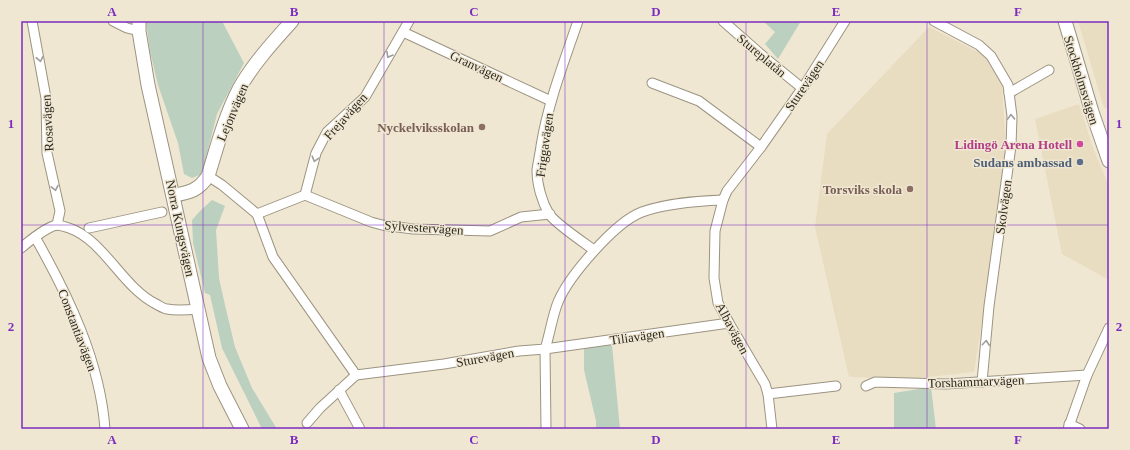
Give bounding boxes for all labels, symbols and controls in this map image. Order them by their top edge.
text: A [107,4,117,19]
text: B [290,4,299,19]
text: C [469,4,479,19]
text: D [651,4,661,19]
text: E [832,4,840,19]
text: F [1014,4,1022,19]
street label: Stureplatån [734,31,790,80]
street label: Stockholmsvägen [1061,34,1102,127]
street label: Granvägen [448,48,506,86]
one-way arrow [387,51,394,58]
one-way arrow [35,56,43,62]
street label: Sturevägen [782,56,827,114]
street label: Lejonvägen [214,81,252,143]
street label: Frejavägen [320,89,371,143]
street label: Rosavägen [38,94,56,152]
street label: Friggavägen [533,111,557,178]
one-way arrow [1007,114,1015,120]
text: 1 [8,116,14,131]
text: 1 [1116,116,1122,131]
place label: Nyckelviksskolan [377,120,475,135]
marker: Nyckelviksskolan [477,122,487,132]
place label: Lidingö Arena Hotell [955,137,1072,152]
marker: Lidingö Arena Hotell [1075,139,1085,149]
one-way arrow [311,155,320,162]
place label: Sudans ambassad [973,155,1073,170]
marker: Sudans ambassad [1075,157,1085,167]
street label: Norra Kungsvägen [163,178,198,278]
street label: Skolvägen [992,178,1015,235]
place label: Torsviks skola [823,182,902,197]
marker: Torsviks skola [905,184,915,194]
one-way arrow [50,185,58,191]
street label: Sylvestervägen [384,217,465,238]
street label: Constantiavägen [55,287,100,374]
street label: Albavägen [713,300,753,357]
text: 2 [8,319,14,334]
text: 2 [1116,319,1122,334]
street label: Tiliavägen [609,325,666,348]
one-way arrow [981,340,990,346]
street label: Sturevägen [455,345,516,370]
street label: Torshammarvägen [928,372,1025,391]
text: A [107,432,117,447]
text: B [290,432,299,447]
text: C [469,432,479,447]
text: D [651,432,661,447]
text: E [832,432,840,447]
text: F [1014,432,1022,447]

